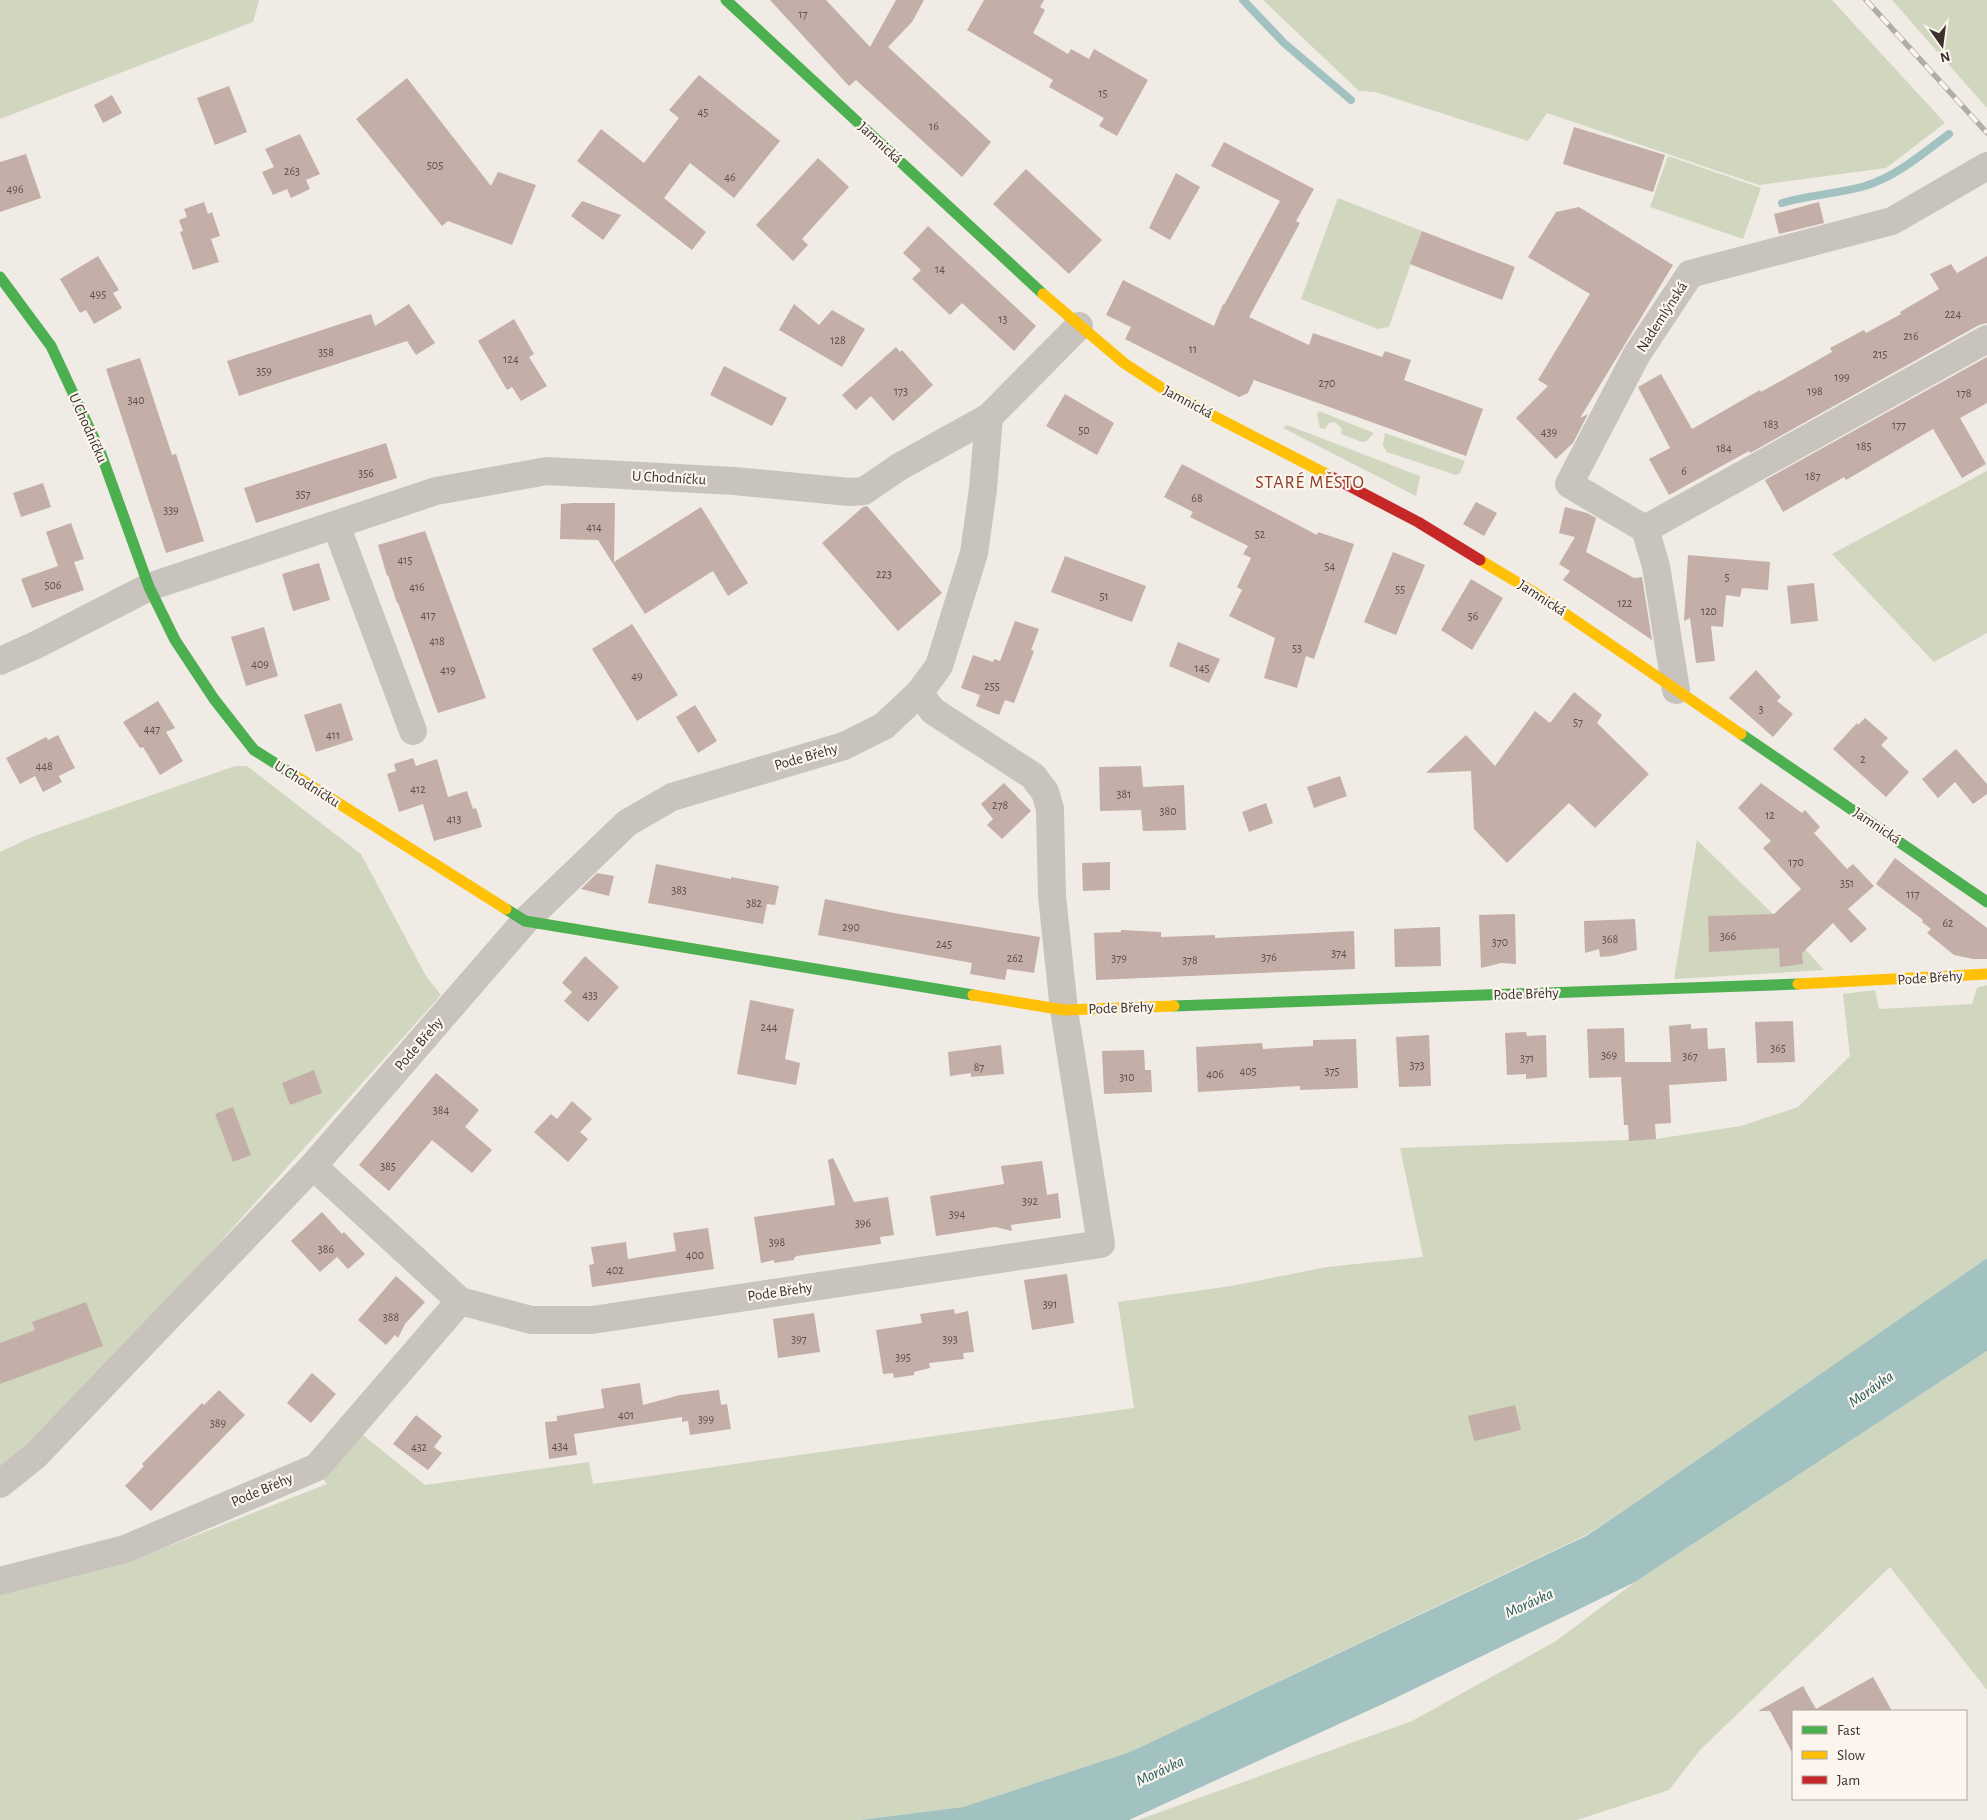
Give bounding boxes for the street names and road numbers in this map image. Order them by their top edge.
street label: Jamnická [855,119,905,167]
street label: Nademlýnská [1634,279,1690,355]
street label: Jamnická [1161,383,1215,421]
street label: U Chodníčku [66,391,110,465]
street label: U Chodníčku [632,469,707,487]
street label: Jamnická [1515,577,1569,619]
street label: Pode Břehy [773,741,840,773]
street label: U Chodníčku [272,758,343,810]
street label: Jamnická [1851,805,1903,847]
street label: Pode Břehy [1897,968,1964,988]
street label: Pode Břehy [1493,985,1559,1003]
street label: Pode Břehy [1088,999,1154,1017]
street label: Pode Břehy [392,1014,446,1074]
street label: Pode Břehy [747,1280,814,1304]
street label: Pode Břehy [229,1470,296,1510]

